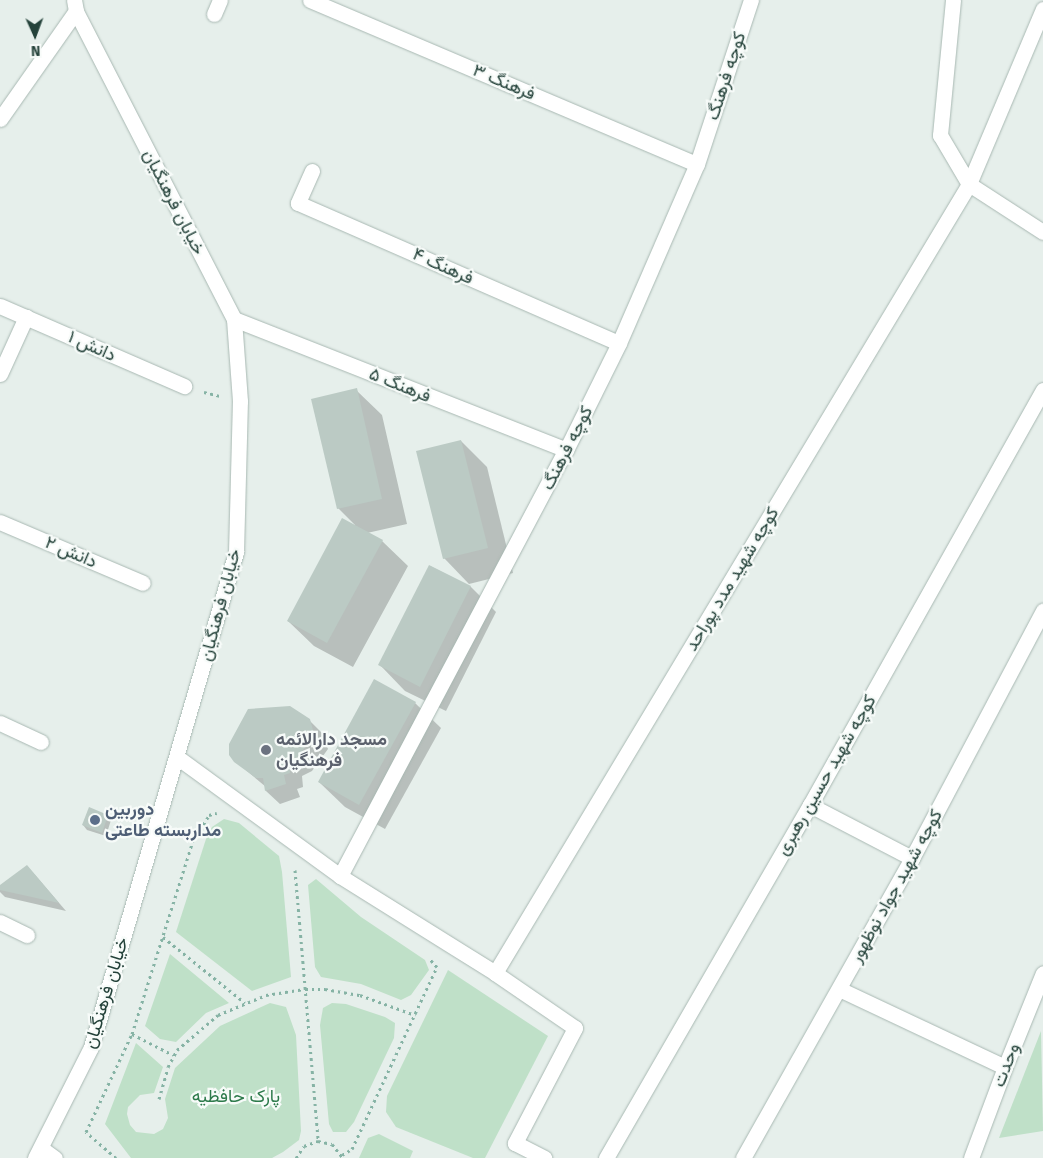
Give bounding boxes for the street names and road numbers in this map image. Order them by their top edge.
street label: کوچه فرهنگ [702,29,750,123]
street label: فرهنگ ۳ [469,59,539,105]
street label: خیابان فرهنگیان [138,146,210,258]
street label: فرهنگ ۴ [409,243,477,289]
street label: دانش ۱ [65,326,119,366]
street label: فرهنگ ۵ [366,363,434,407]
street label: کوچه فرهنگ [537,402,597,494]
street label: کوچه شهید مدد پوراحد [680,503,784,655]
street label: دانش ۲ [42,531,100,573]
street label: خیابان فرهنگیان [195,547,245,663]
street label: کوچه شهید حسین رهبری [771,691,881,859]
street label: کوچه شهید جواد نوظهور [845,806,947,966]
street label: خیابان فرهنگیان [79,935,133,1051]
street label: وحدت [988,1040,1024,1090]

